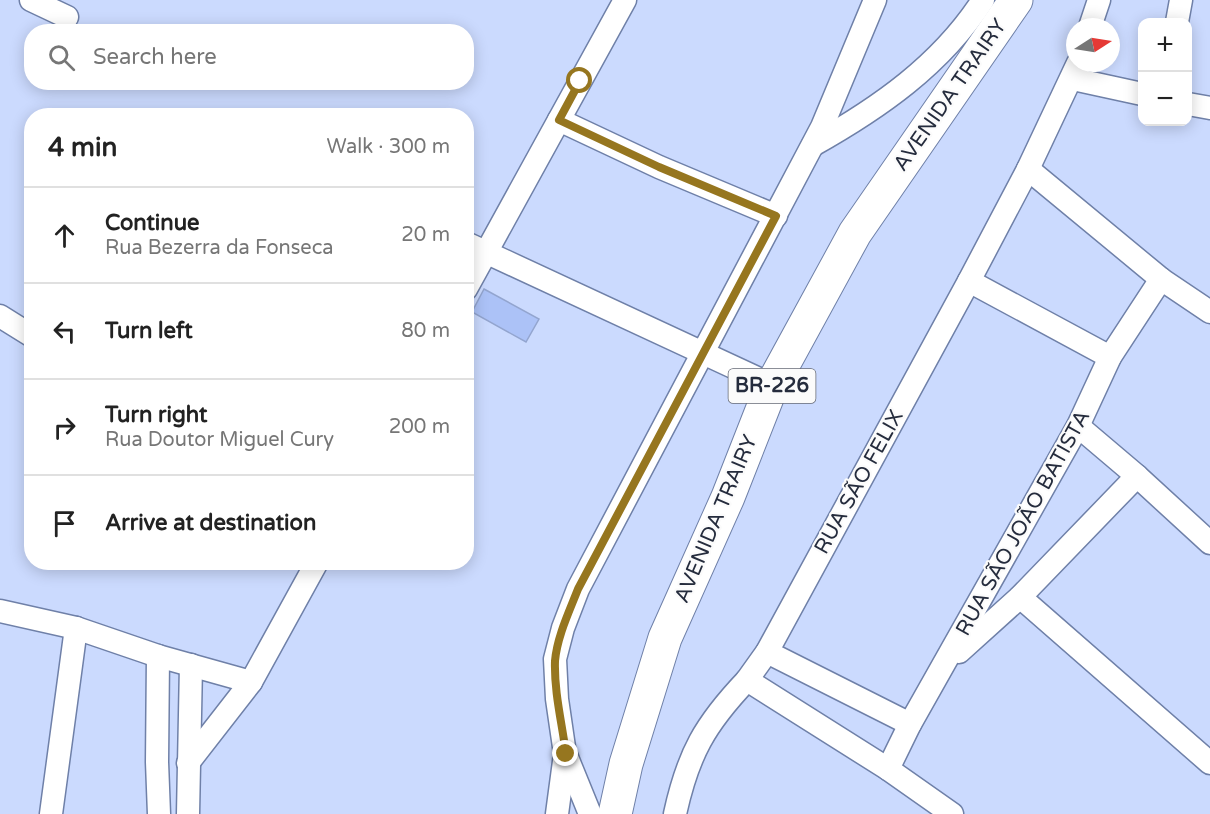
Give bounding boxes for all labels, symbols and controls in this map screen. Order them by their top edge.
street label: AVENIDA TRAIRY [888,14,1012,176]
north arrow [1066,18,1120,72]
map controls [1138,18,1192,126]
button: + [1138,18,1192,72]
search box [24,24,474,90]
icon: search [45,41,78,74]
text: Search here [93,44,217,70]
route start [566,67,592,93]
button: − [1138,72,1192,126]
text: 4 min [48,132,117,163]
text: Walk · 300 m [327,135,450,159]
text: Continue [105,210,200,236]
icon: ahead [48,219,81,252]
text: 20 m [401,223,450,247]
text: Rua Bezerra da Fonseca [105,236,334,260]
icon: left [48,315,81,348]
text: Turn left [105,318,193,344]
text: 80 m [401,319,450,343]
road number: BR-226 [728,369,816,403]
text: Turn right [105,402,207,428]
street label: RUA SÃO FELIX [809,406,909,558]
street label: RUA SÃO JOÃO BATISTA [951,406,1095,640]
icon: right [48,411,81,444]
text: 200 m [389,415,450,439]
text: Rua Doutor Miguel Cury [105,428,334,452]
street label: AVENIDA TRAIRY [669,431,763,607]
icon: arrive [48,507,81,540]
text: Arrive at destination [105,510,316,536]
route end [552,740,578,766]

